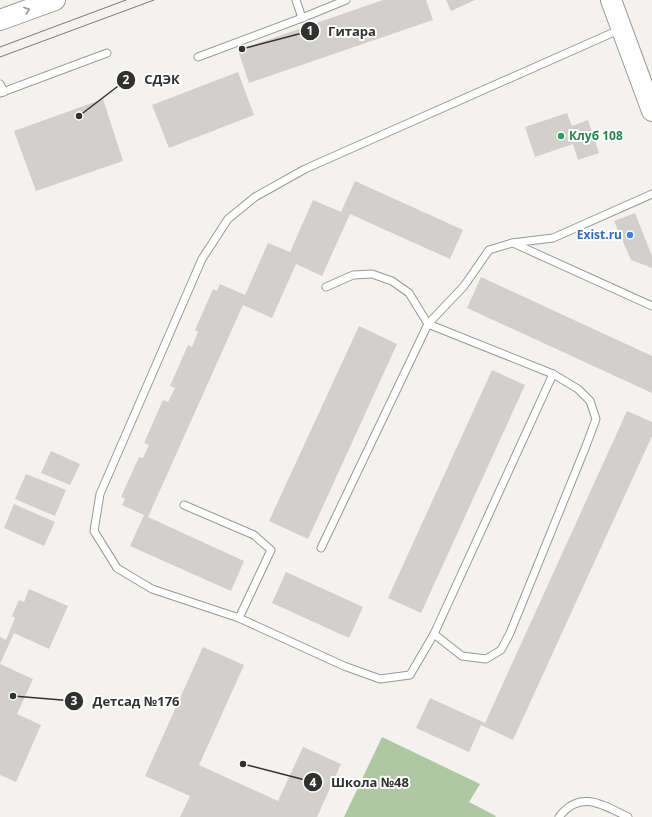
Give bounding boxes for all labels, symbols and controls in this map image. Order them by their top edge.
one-way arrow [24,7,31,15]
callout: Гитара [300,19,384,44]
text: 1 [307,22,313,39]
text: Гитара [328,22,376,40]
callout: СДЭК [116,67,188,92]
text: СДЭК [144,70,180,88]
text: 2 [123,71,130,88]
place label: Клуб 108 [569,127,623,144]
marker: Клуб 108 [556,131,566,141]
place label: Exist.ru [577,226,622,243]
marker: Exist.ru [625,230,635,240]
callout: Детсад №176 [64,689,187,714]
text: 3 [71,692,78,709]
text: Детсад №176 [92,692,180,710]
callout: Школа №48 [303,770,417,795]
text: Школа №48 [331,773,409,791]
text: 4 [310,774,317,791]

